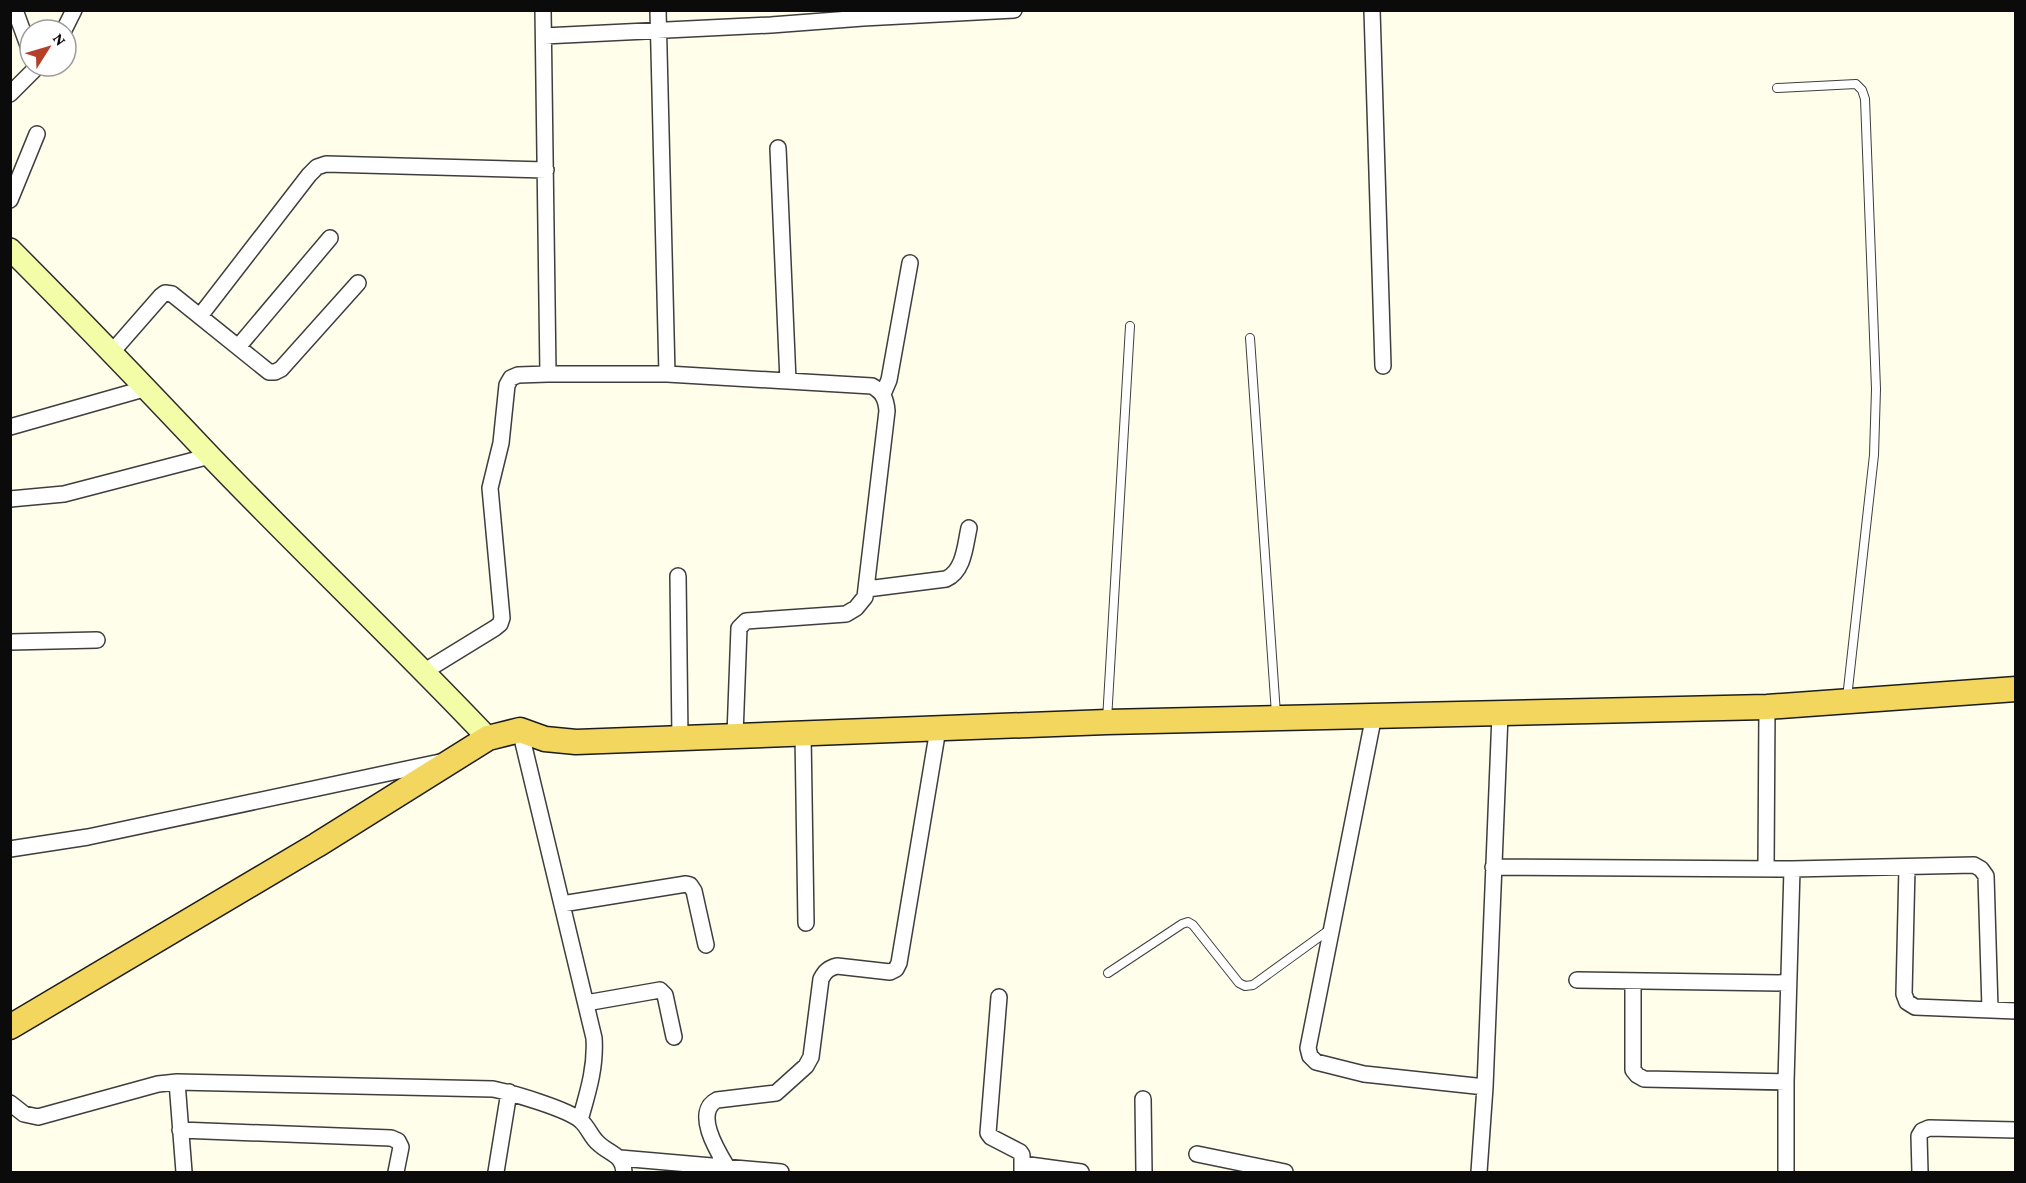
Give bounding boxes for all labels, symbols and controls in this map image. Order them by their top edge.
north arrow [18,18,78,78]
text: N [50,30,70,49]

